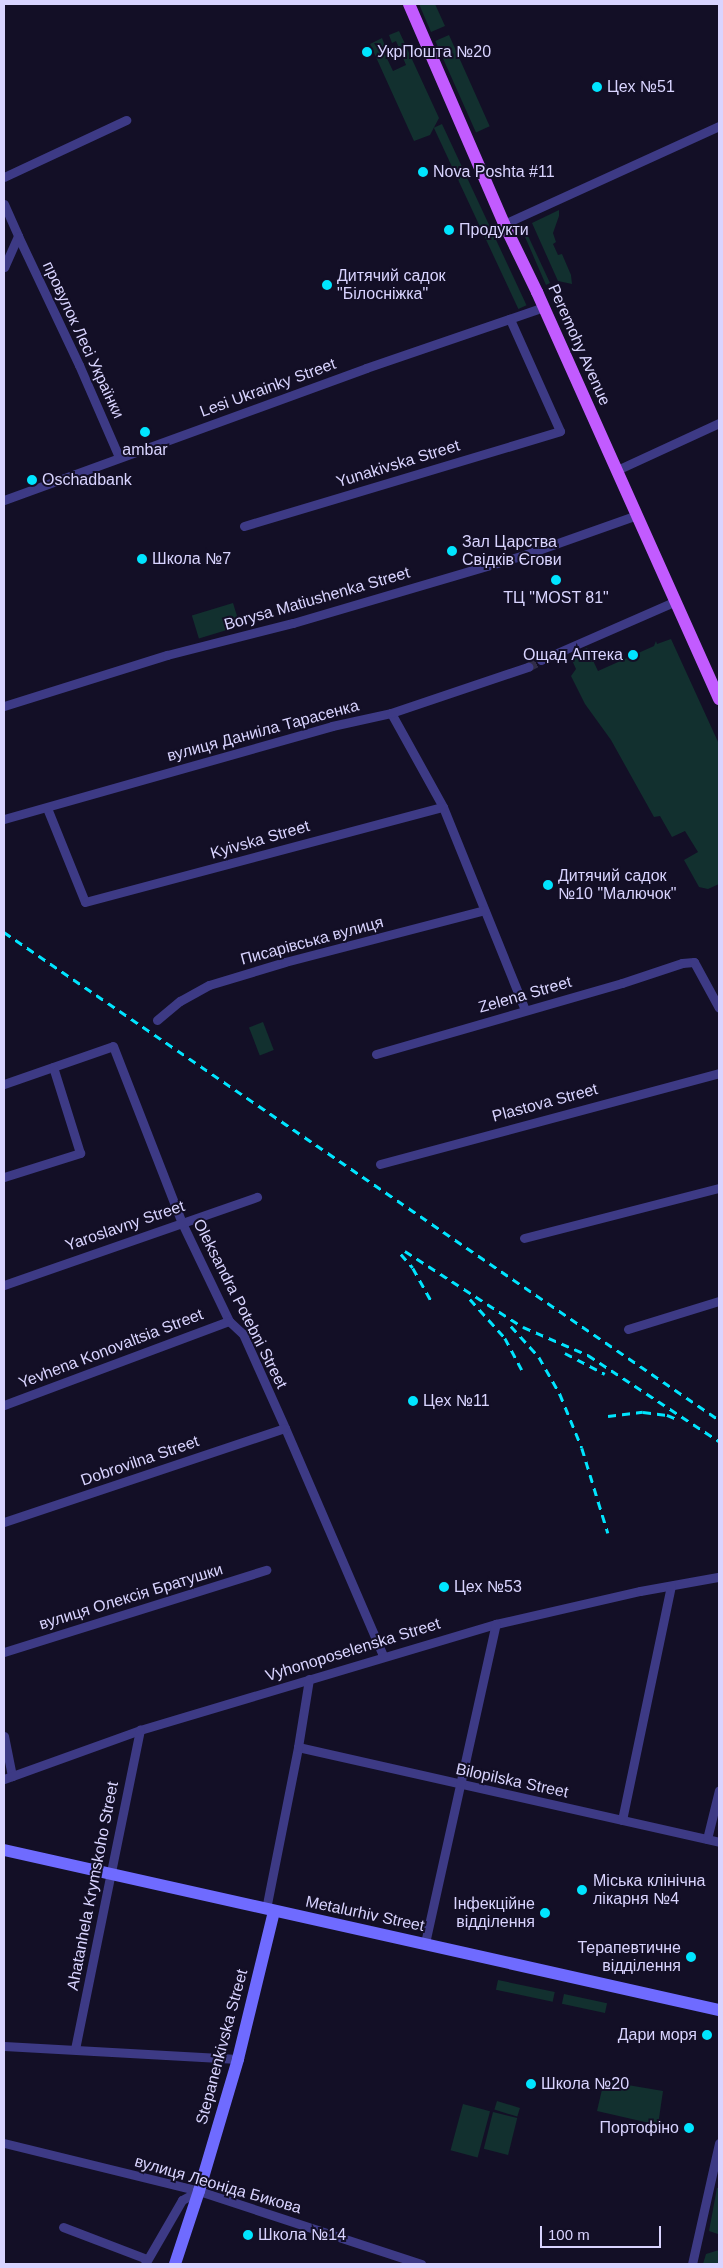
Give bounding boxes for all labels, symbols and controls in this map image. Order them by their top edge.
place label: УкрПошта №20 [377,42,491,62]
marker: УкрПошта №20 [361,46,373,58]
place label: Цех №51 [607,77,675,97]
marker: Цех №51 [591,81,603,93]
place label: Nova Poshta #11 [433,162,555,182]
marker: Nova Poshta #11 [417,166,429,178]
place label: Продукти [459,220,529,240]
marker: Продукти [443,224,455,236]
street label: провулок Лесі Українки [38,258,128,422]
place label: Дитячий садок "Білосніжка" [337,266,446,304]
marker: Дитячий садок "Білосніжка" [321,279,333,291]
street label: Peremohy Avenue [544,281,614,409]
street label: Lesi Ukrainky Street [197,354,339,422]
marker: ambar [139,426,151,438]
street label: Yunakivska Street [334,436,462,492]
place label: ambar [122,440,168,460]
place label: Oschadbank [42,470,132,490]
marker: Oschadbank [26,474,38,486]
place label: Зал Царства Свідків Єгови [462,532,562,570]
marker: Зал Царства Свідків Єгови [446,545,458,557]
place label: Школа №7 [152,549,231,569]
marker: Школа №7 [136,553,148,565]
street label: Borysa Matiushenka Street [222,563,412,635]
marker: ТЦ "MOST 81" [550,574,562,586]
place label: ТЦ "MOST 81" [503,588,609,608]
place label: Ощад Аптека [523,645,623,665]
marker: Ощад Аптека [627,649,639,661]
street label: вулиця Даниіла Тарасенка [165,696,361,766]
street label: Kyivska Street [208,817,312,863]
place label: Дитячий садок №10 "Малючок" [558,866,676,904]
marker: Дитячий садок №10 "Малючок" [542,879,554,891]
street label: Писарівська вулиця [239,913,385,969]
street label: Zelena Street [476,973,574,1017]
street label: Plastova Street [490,1080,600,1126]
street label: Yaroslavny Street [63,1197,187,1255]
street label: Oleksandra Potebni Street [189,1216,291,1392]
street label: Yevhena Konovaltsia Street [16,1305,206,1393]
place label: Цех №11 [423,1391,490,1411]
marker: Цех №11 [407,1395,419,1407]
street label: Dobrovilna Street [78,1432,202,1490]
street label: вулиця Олексія Братушки [37,1560,225,1634]
place label: Цех №53 [454,1577,522,1597]
marker: Цех №53 [438,1581,450,1593]
street label: Vyhonoposelenska Street [263,1614,443,1686]
street label: Bilopilska Street [454,1760,570,1802]
street label: Ahatanhela Krymskoho Street [63,1780,123,1992]
place label: Міська клінічна лікарня №4 [593,1871,705,1909]
marker: Міська клінічна лікарня №4 [575,1883,589,1897]
street label: Metalurhiv Street [304,1892,426,1936]
place label: Інфекційне відділення [453,1894,535,1932]
marker: Інфекційне відділення [539,1907,551,1919]
place label: Терапевтичне відділення [577,1938,681,1976]
marker: Терапевтичне відділення [685,1951,697,1963]
street label: Stepanenkivska Street [192,1967,252,2127]
place label: Дари моря [618,2025,697,2045]
marker: Дари моря [701,2029,713,2041]
place label: Школа №20 [541,2074,629,2094]
marker: Школа №20 [525,2078,537,2090]
place label: Портофіно [600,2118,679,2138]
marker: Портофіно [683,2122,695,2134]
street label: вулиця Леоніда Бикова [132,2152,304,2218]
scale bar [543,2216,664,2248]
place label: Школа №14 [258,2225,346,2245]
text: 100 m [548,2226,590,2243]
marker: Школа №14 [242,2229,254,2241]

